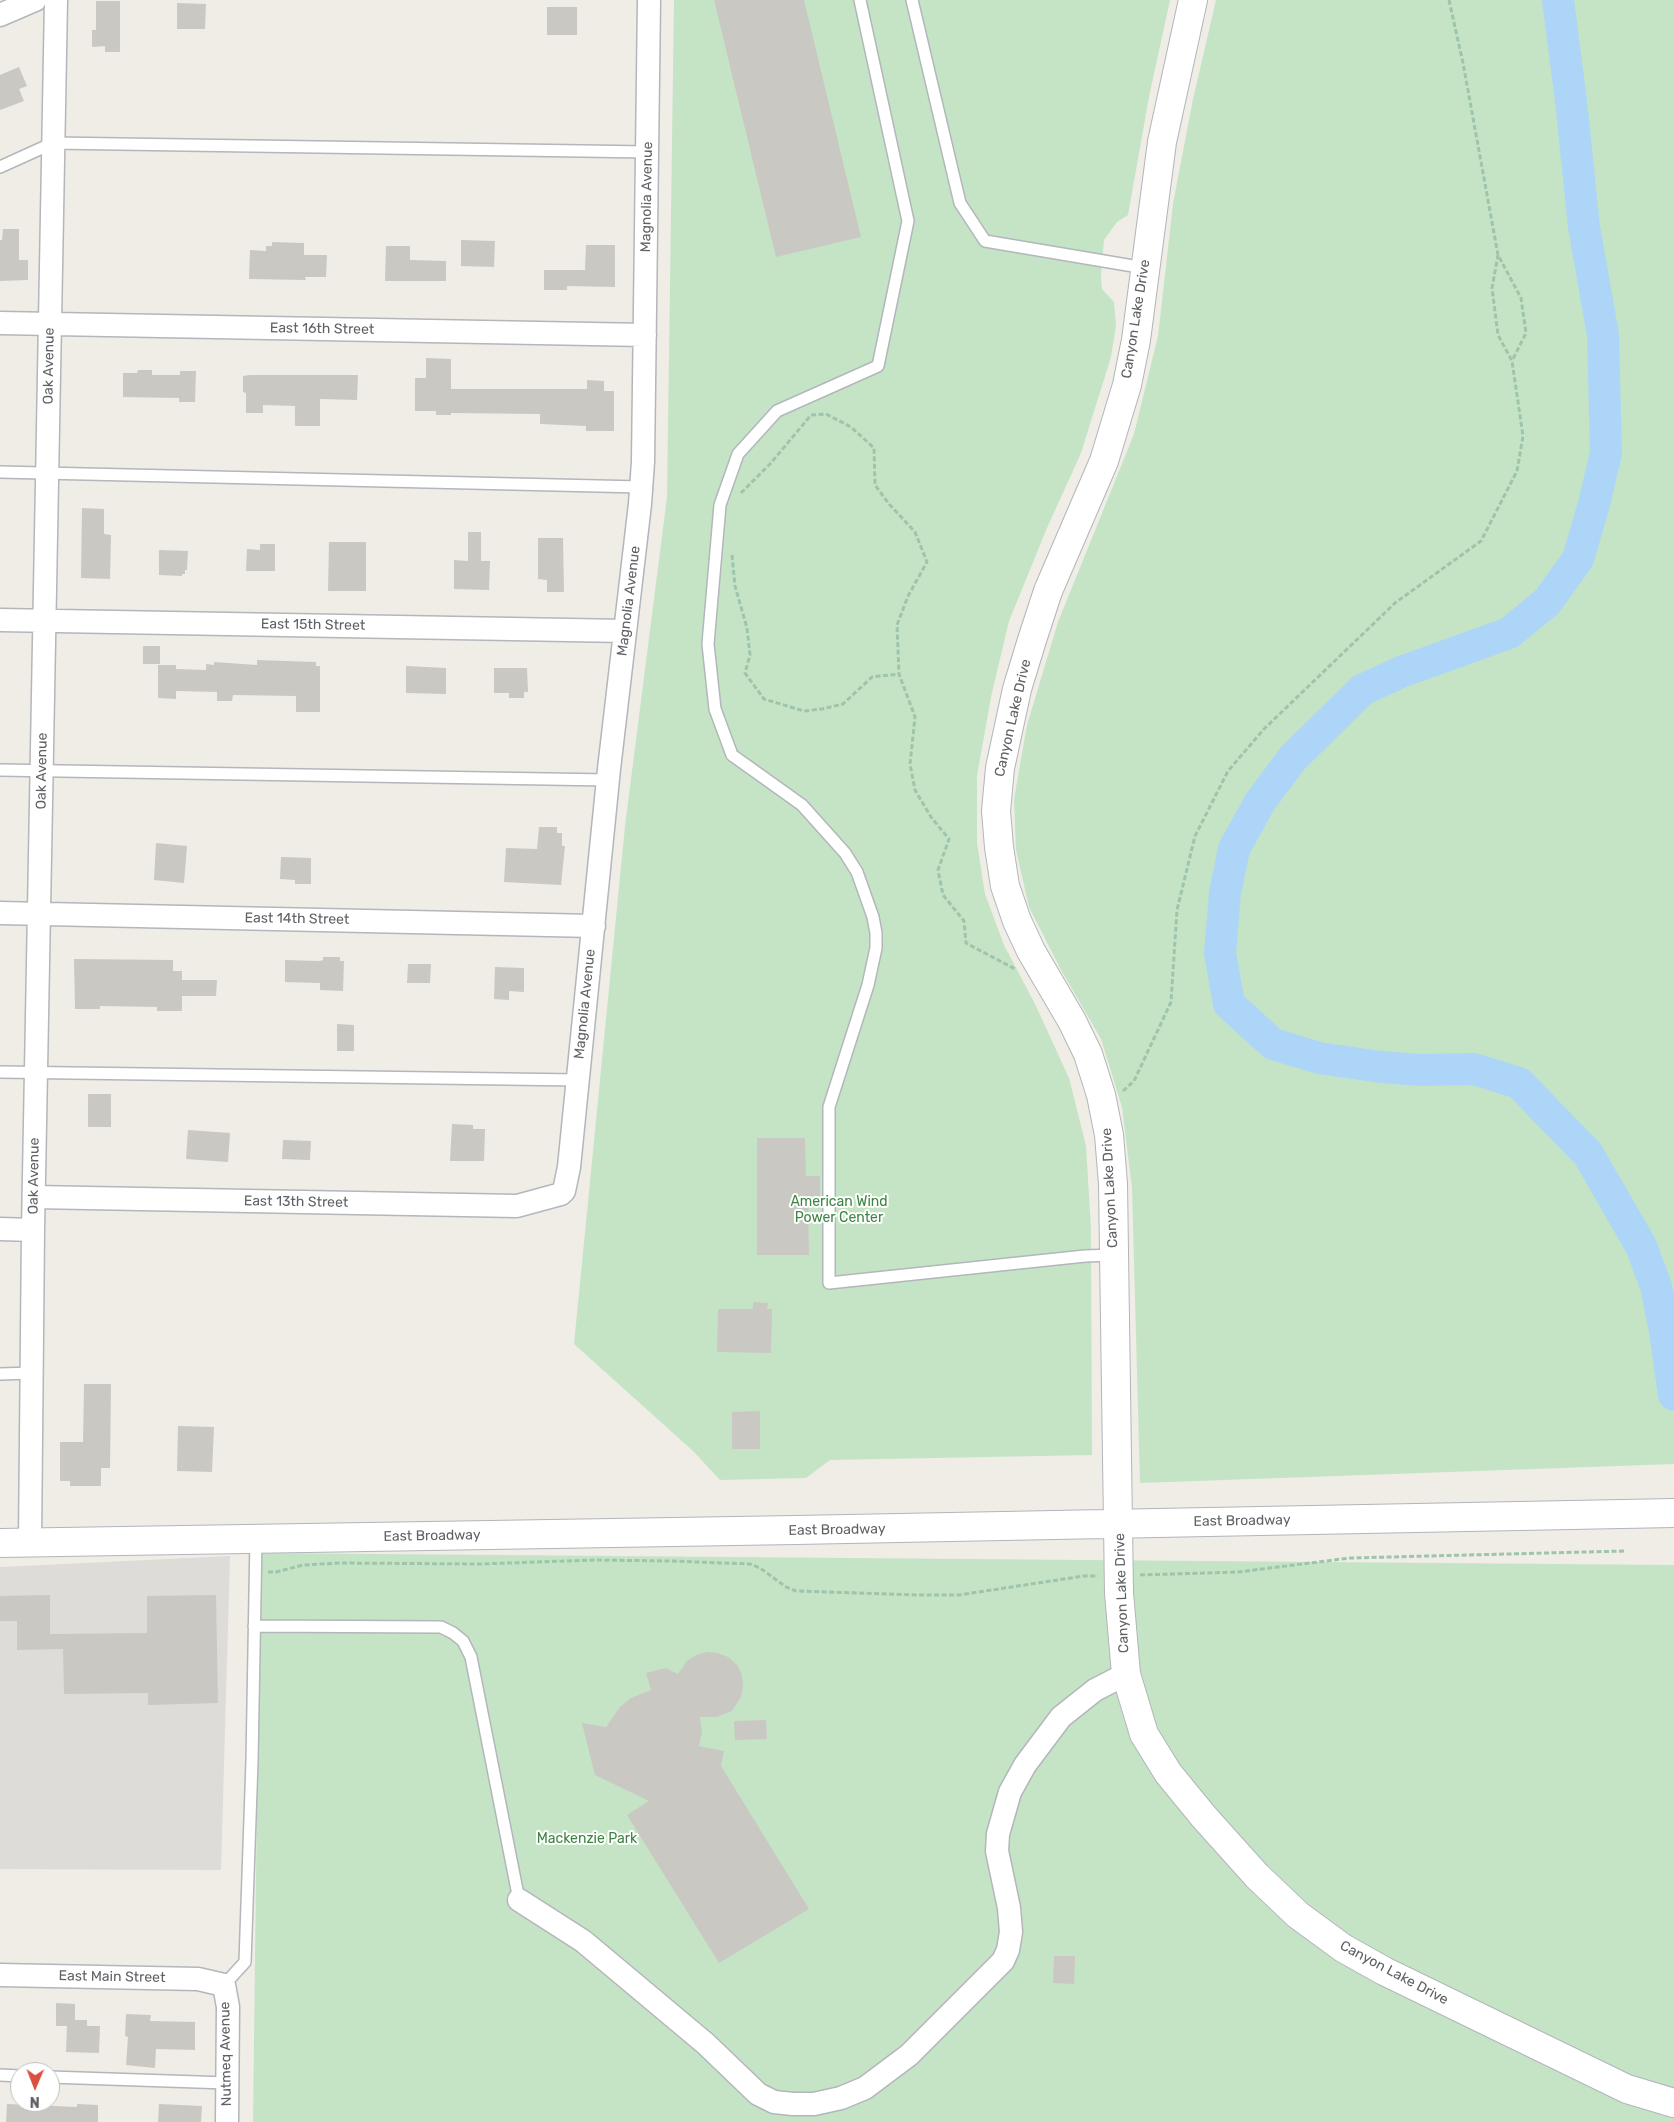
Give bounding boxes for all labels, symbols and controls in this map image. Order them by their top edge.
street label: Magnolia Avenue [638,142,656,252]
street label: Canyon Lake Drive [1118,258,1154,380]
street label: East 16th Street [270,320,374,338]
street label: Oak Avenue [40,327,58,405]
street label: Magnolia Avenue [614,545,644,657]
street label: East 15th Street [261,616,365,634]
street label: Canyon Lake Drive [991,658,1035,778]
street label: Oak Avenue [33,732,51,810]
street label: East 14th Street [244,910,350,928]
street label: Magnolia Avenue [571,948,599,1060]
street label: Canyon Lake Drive [1098,1128,1122,1248]
street label: Oak Avenue [25,1137,43,1215]
street label: East 13th Street [244,1193,348,1211]
park label: American Wind Power Center [790,1194,888,1226]
street label: East Broadway [1193,1512,1291,1530]
street label: East Broadway [788,1521,886,1539]
street label: East Broadway [383,1527,481,1545]
street label: Canyon Lake Drive [1112,1533,1132,1653]
park label: Mackenzie Park [537,1831,637,1847]
street label: Canyon Lake Drive [1337,1937,1451,2009]
street label: East Main Street [58,1968,166,1986]
street label: Nutmeq Avenue [217,2001,235,2107]
north arrow [10,2062,60,2112]
text: N [30,2093,40,2110]

